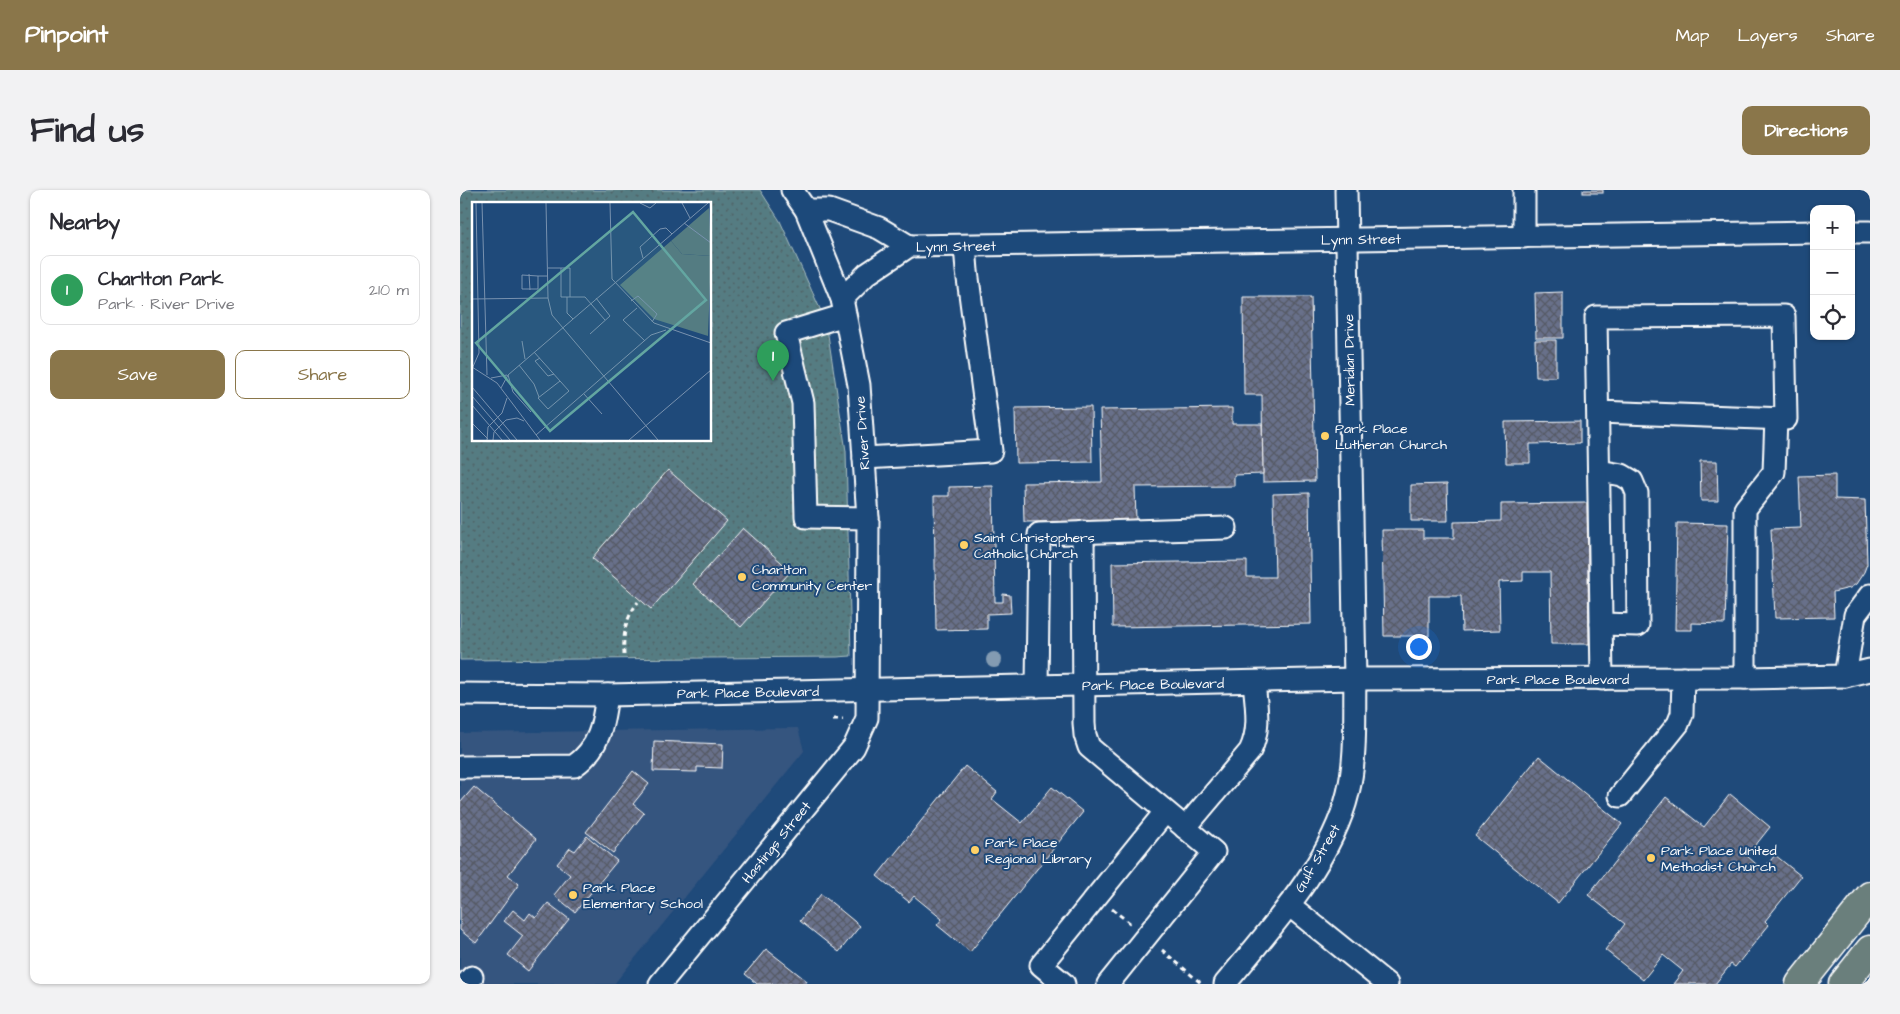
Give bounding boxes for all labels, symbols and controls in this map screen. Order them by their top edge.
text: Pinpoint [25,18,108,52]
text: Map [1675,23,1709,48]
text: Layers [1737,23,1798,48]
text: Share [1826,23,1875,48]
text: Find us [30,106,144,155]
button: Directions [1742,106,1870,155]
inset map [472,202,711,441]
map controls [1810,205,1855,340]
button: + [1810,205,1855,250]
text: Nearby [50,208,120,237]
street label: Lynn Street [1321,229,1402,251]
street label: Lynn Street [916,236,997,258]
button: − [1810,250,1855,295]
text: Charlton Park [98,266,223,293]
text: 1 [66,279,68,301]
text: 210 m [369,279,409,301]
text: Park · River Drive [98,293,235,315]
button: locate [1810,295,1855,340]
street label: Meridian Drive [1339,314,1361,406]
pin: 1 [757,340,789,381]
button: Save [50,350,225,399]
button: Share [235,350,410,399]
street label: River Drive [850,395,876,471]
place label: Park Place Lutheran Church [1335,419,1447,455]
marker: Park Place Lutheran Church [1319,430,1331,442]
place label: Saint Christophers Catholic Church [974,528,1095,564]
marker: Saint Christophers Catholic Church [958,539,970,551]
place label: Charlton Community Center [752,560,872,596]
marker: Charlton Community Center [736,571,748,583]
your location [1406,634,1432,660]
street label: Park Place Boulevard [1487,670,1629,690]
street label: Park Place Boulevard [1082,674,1224,696]
street label: Park Place Boulevard [677,682,819,704]
street label: Hastings Street [737,797,816,888]
street label: Gulf Street [1290,820,1346,896]
place label: Park Place Regional Library [985,833,1092,869]
place label: Park Place United Methodist Church [1661,841,1777,877]
marker: Park Place Regional Library [969,844,981,856]
marker: Park Place United Methodist Church [1645,852,1657,864]
place label: Park Place Elementary School [583,878,703,914]
marker: Park Place Elementary School [567,889,579,901]

